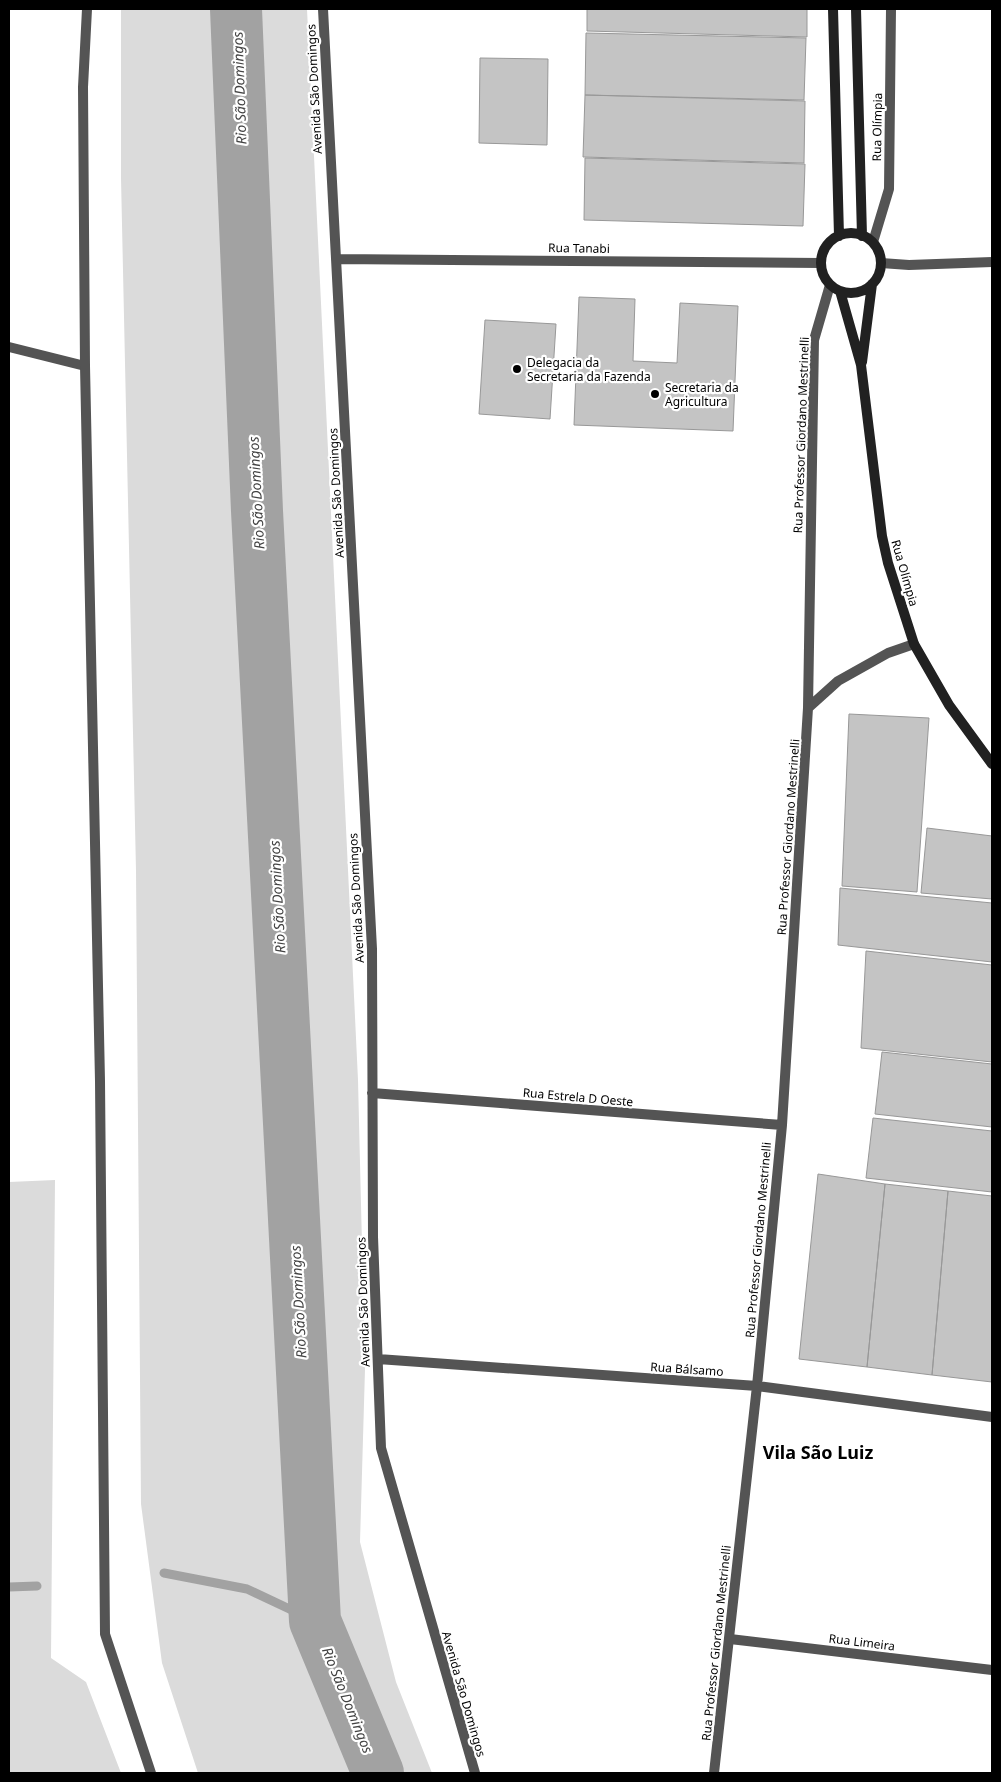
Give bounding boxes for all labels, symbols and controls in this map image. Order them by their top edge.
street label: Avenida São Domingos [302,23,326,154]
water label: Rio São Domingos [228,31,250,145]
street label: Rua Olímpia [868,92,886,162]
street label: Rua Tanabi [548,239,610,257]
street label: Rua Professor Giordano Mestrinelli [789,336,813,534]
place label: Delegacia da Secretaria da Fazenda [527,354,651,385]
marker: Delegacia da Secretaria da Fazenda [511,363,523,375]
place label: Secretaria da Agricultura [665,379,739,410]
marker: Secretaria da Agricultura [649,388,661,400]
street label: Avenida São Domingos [324,427,348,558]
water label: Rio São Domingos [244,436,268,550]
street label: Rua Olímpia [887,538,923,608]
street label: Rua Professor Giordano Mestrinelli [773,738,803,936]
street label: Avenida São Domingos [344,832,368,963]
water label: Rio São Domingos [265,840,289,954]
street label: Rua Estrela D Oeste [522,1084,634,1110]
street label: Rua Professor Giordano Mestrinelli [741,1141,775,1339]
street label: Avenida São Domingos [352,1236,374,1367]
water label: Rio São Domingos [286,1245,310,1359]
street label: Rua Bálsamo [650,1358,724,1380]
district label: Vila São Luiz [763,1440,873,1464]
street label: Rua Professor Giordano Mestrinelli [697,1544,735,1742]
street label: Avenida São Domingos [438,1629,490,1759]
street label: Rua Limeira [828,1630,896,1654]
water label: Rio São Domingos [318,1644,378,1756]

